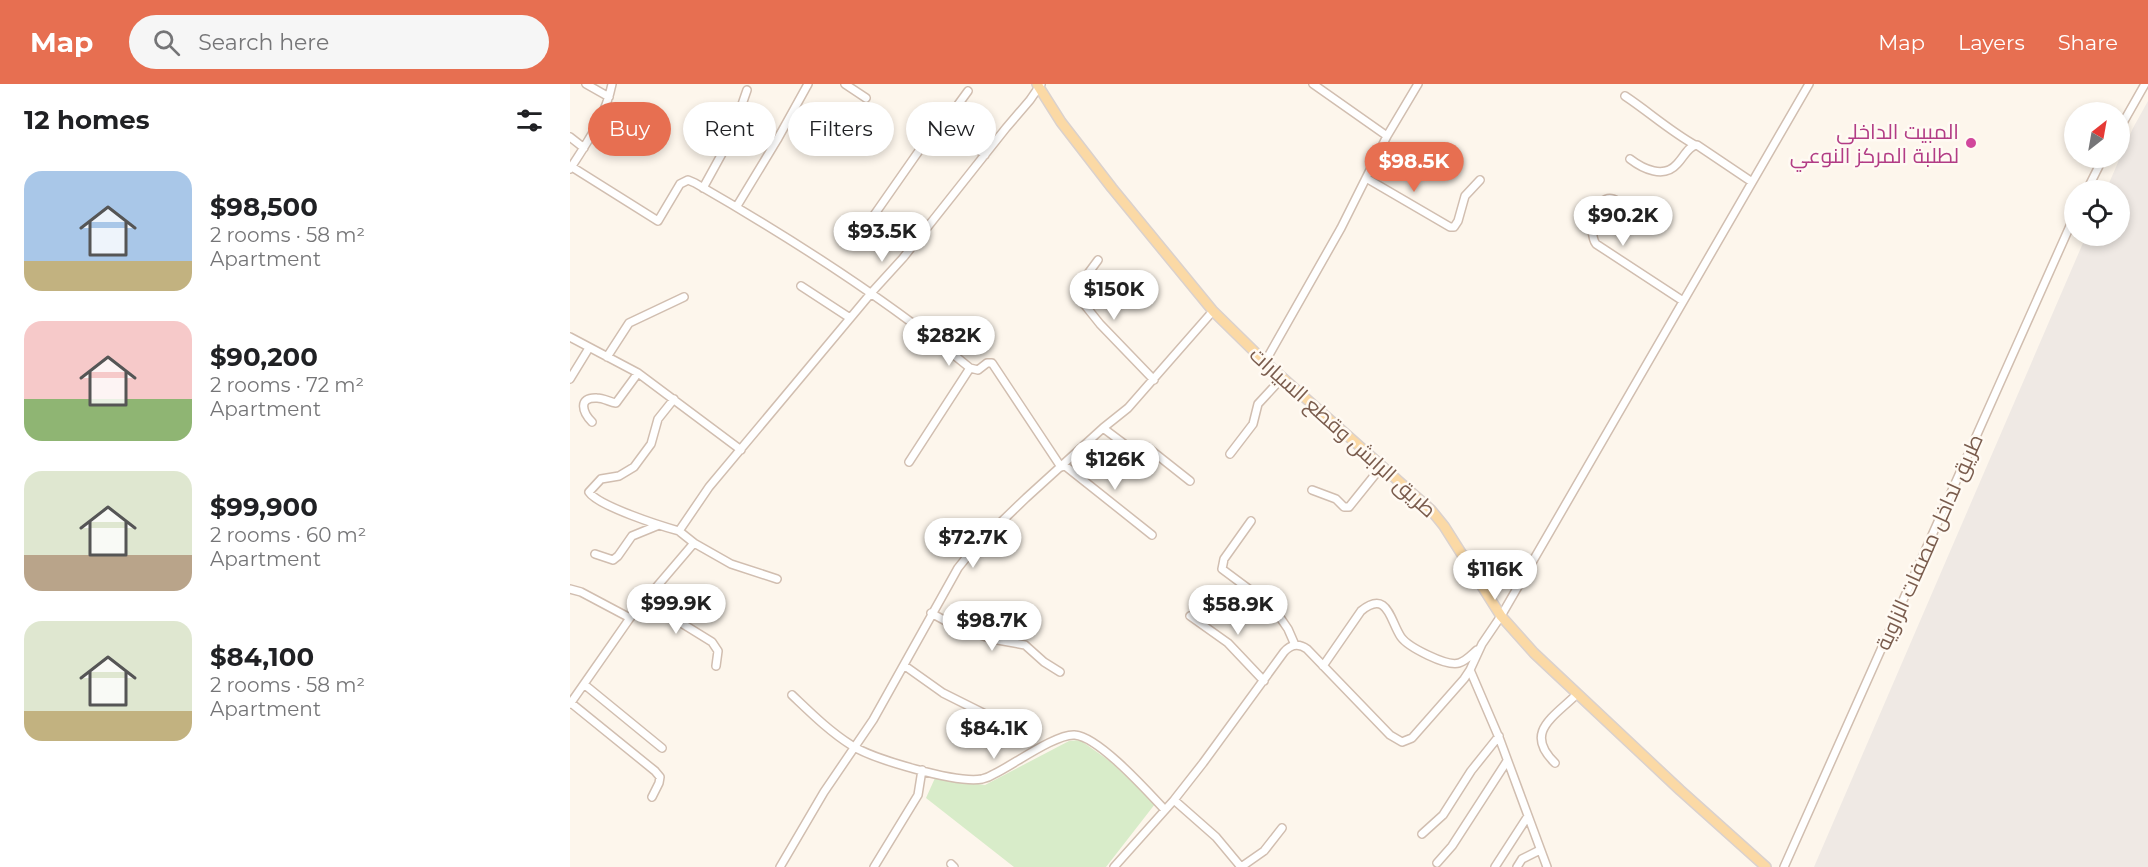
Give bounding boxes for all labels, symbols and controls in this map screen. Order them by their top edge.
search box [129,15,549,69]
text: Map [30,25,93,59]
icon: search [150,26,183,59]
text: Search here [198,29,329,56]
text: Map [1878,30,1925,55]
text: Layers [1958,30,2025,55]
text: Share [2058,30,2118,55]
chip: Buy [588,102,671,156]
chip: Rent [683,102,776,156]
chip: Filters [788,102,894,156]
chip: New [906,102,996,156]
north arrow [2064,102,2130,168]
map controls [2064,102,2130,246]
text: 12 homes [24,104,150,136]
icon: filters [513,104,546,137]
place label: المبيت الداخلي لطلبة المركز النوعي [1790,119,1959,172]
marker: المبيت الداخلي لطلبة المركز النوعي [1964,136,1978,150]
pin: $98.5K [1365,142,1463,193]
text: $98.5K [1379,149,1449,173]
button: locate [2064,180,2130,246]
text: $98,500 [210,191,318,223]
icon: home [72,195,144,267]
pin: $90.2K [1574,196,1672,247]
text: $90.2K [1588,203,1658,227]
pin: $93.5K [833,212,931,263]
text: $93.5K [848,219,916,243]
text: 2 rooms · 58 m² [210,223,365,247]
text: Apartment [210,247,321,271]
pin: $150K [1072,270,1156,321]
text: $150K [1084,277,1144,301]
pin: $282K [907,316,991,367]
text: $282K [917,323,981,347]
text: $90,200 [210,341,318,373]
street label: طريق الرابش وقطع السيارات [1243,342,1441,524]
icon: home [72,345,144,417]
text: 2 rooms · 72 m² [210,373,364,397]
text: Apartment [210,397,321,421]
street label: طريق لداخل مصفات الزاوية [1870,430,1989,654]
pin: $126K [1073,440,1157,491]
text: $126K [1085,447,1145,471]
text: $99,900 [210,491,318,523]
icon: home [72,495,144,567]
pin: $72.7K [924,518,1022,569]
text: 2 rooms · 60 m² [210,523,366,547]
text: $72.7K [938,525,1008,549]
text: Apartment [210,547,321,571]
pin: $116K [1453,550,1537,601]
text: $116K [1467,557,1523,581]
pin: $99.9K [627,584,725,635]
pin: $58.9K [1189,585,1287,636]
text: $99.9K [641,591,711,615]
text: $58.9K [1203,592,1273,616]
pin: $98.7K [943,601,1041,652]
text: $98.7K [957,608,1027,632]
text: $84,100 [210,641,314,673]
icon: home [72,645,144,717]
text: 2 rooms · 58 m² [210,673,365,697]
text: Apartment [210,697,321,721]
pin: $84.1K [945,709,1043,760]
text: $84.1K [960,716,1028,740]

